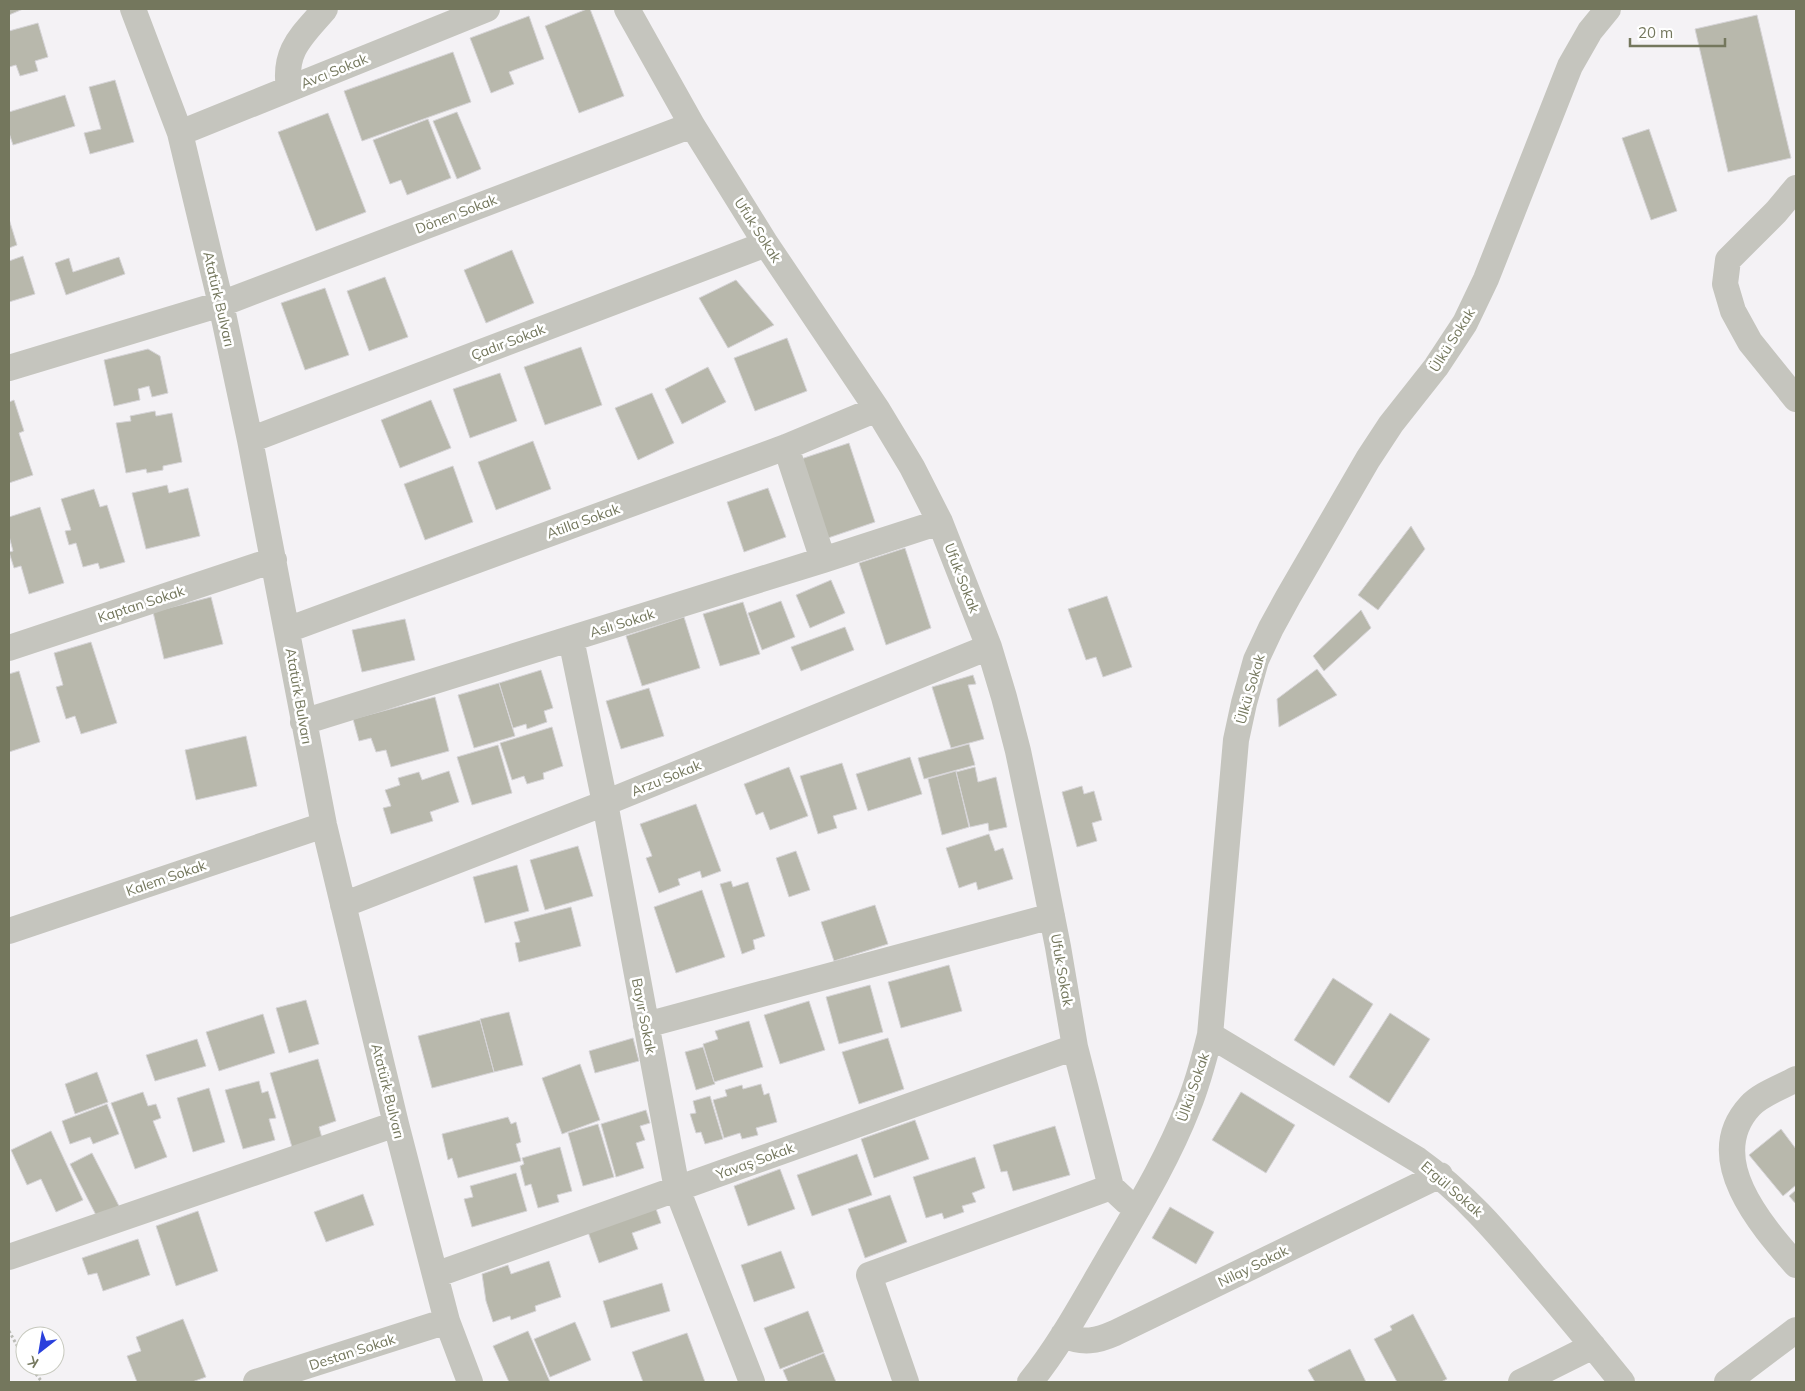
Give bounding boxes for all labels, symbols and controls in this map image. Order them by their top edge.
scale bar [1630,15,1725,47]
text: 20 m [1638,23,1673,42]
street label: Avcı Sokak [298,49,371,93]
street label: Dönen Sokak [413,190,500,238]
street label: Ufuk Sokak [730,194,786,266]
street label: Atatürk Bulvarı [199,250,239,348]
street label: Ülkü Sokak [1425,304,1479,375]
street label: Çadır Sokak [469,319,548,364]
street label: Atilla Sokak [544,499,623,543]
street label: Ufuk Sokak [940,541,984,616]
street label: Kaptan Sokak [95,581,187,627]
street label: Aslı Sokak [587,604,657,641]
street label: Atatürk Bulvarı [282,646,316,746]
street label: Ülkü Sokak [1231,651,1269,726]
street label: Arzu Sokak [628,756,704,800]
street label: Kalem Sokak [124,856,209,900]
street label: Ufuk Sokak [1047,932,1077,1008]
street label: Bayır Sokak [628,977,660,1056]
street label: Atatürk Bulvarı [367,1042,409,1140]
street label: Ülkü Sokak [1173,1049,1213,1124]
street label: Yavaş Sokak [713,1138,797,1184]
street label: Ergül Sokak [1417,1157,1487,1221]
street label: Nilay Sokak [1215,1241,1292,1291]
north arrow [15,1326,65,1376]
street label: Destan Sokak [307,1329,398,1374]
text: K [24,1352,42,1372]

